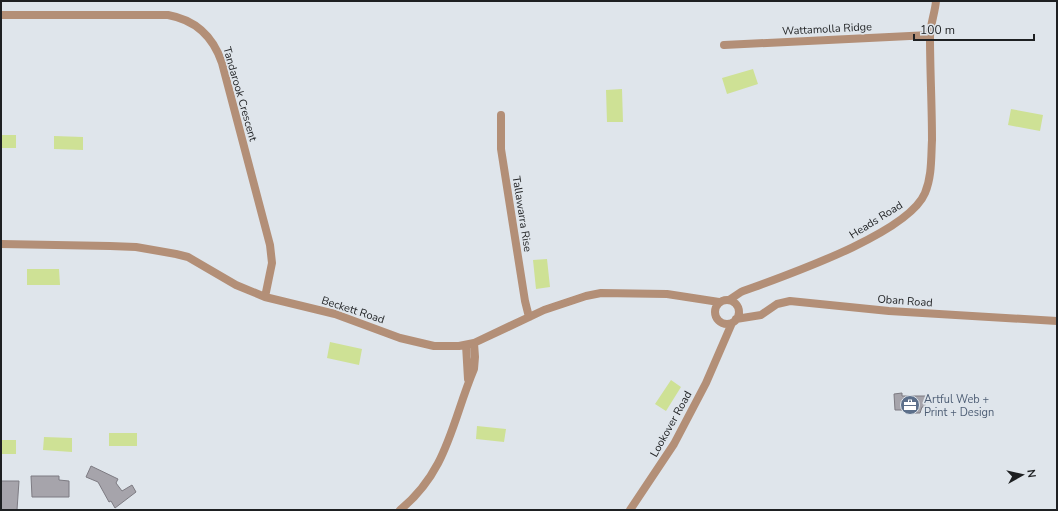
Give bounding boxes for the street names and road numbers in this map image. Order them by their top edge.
street label: Wattamolla Ridge [782,19,872,39]
street label: Tandarook Crescent [219,45,261,143]
street label: Tallawarra Rise [509,175,535,253]
street label: Heads Road [847,198,905,242]
street label: Oban Road [877,292,933,310]
street label: Beckett Road [319,293,387,327]
street label: Lookover Road [647,388,695,460]

